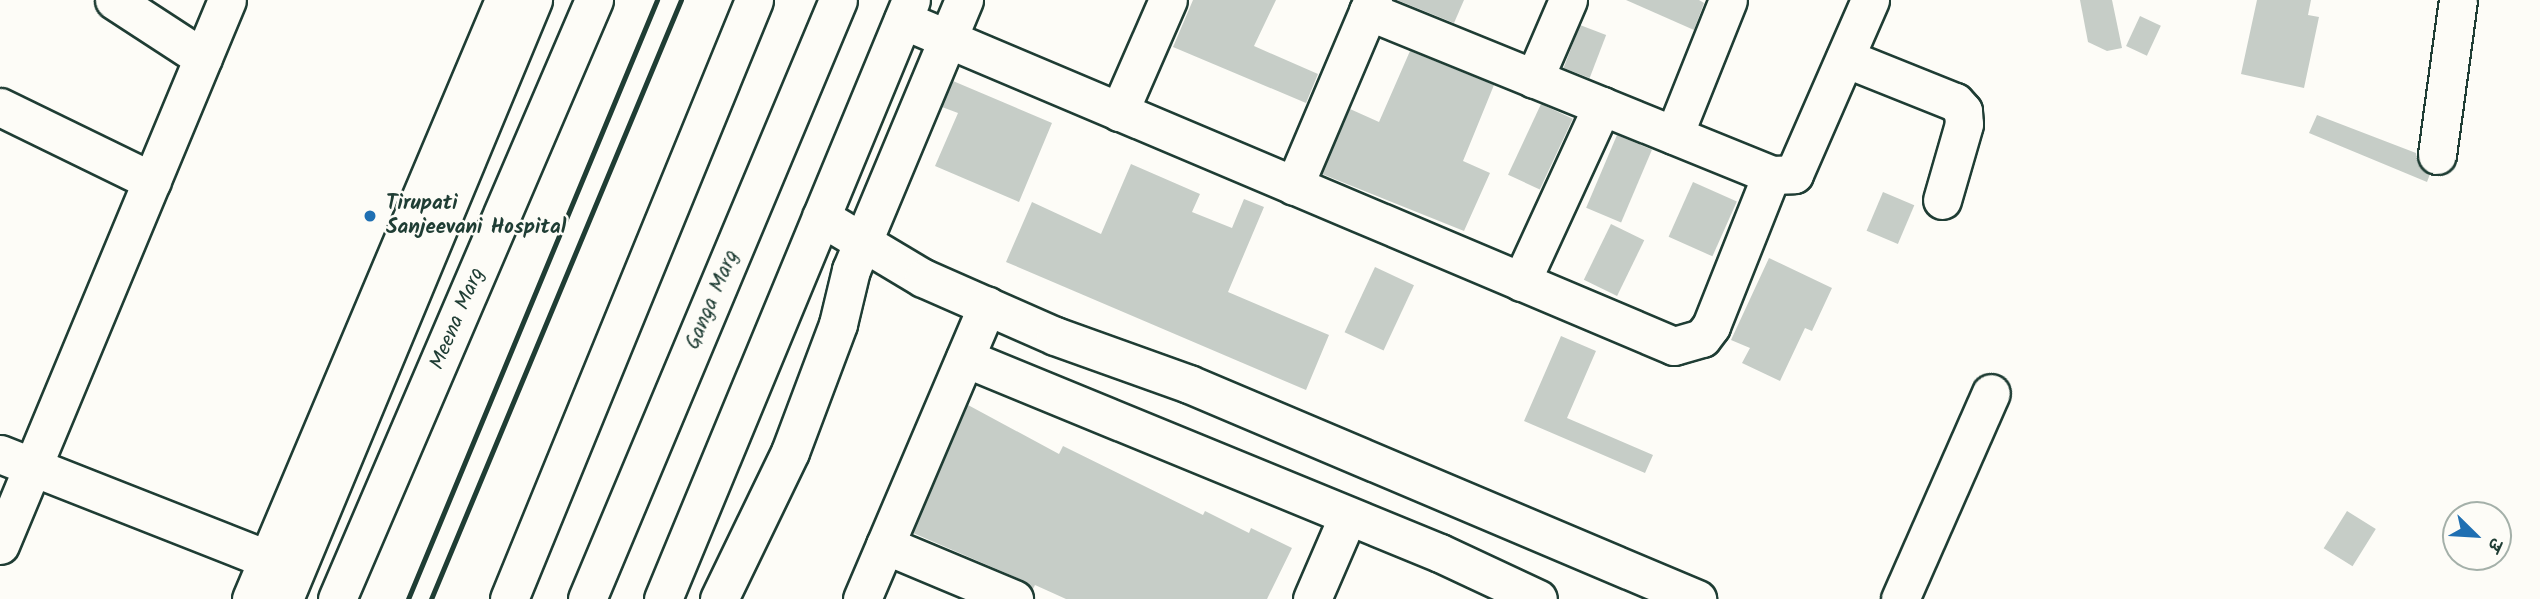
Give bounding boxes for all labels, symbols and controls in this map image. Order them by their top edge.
place label: Tirupati Sanjeevani Hospital [386,191,566,241]
marker: Tirupati Sanjeevani Hospital [360,206,380,226]
street label: Ganga Marg [681,247,745,353]
street label: Meena Marg [425,264,491,374]
north arrow [2442,501,2512,571]
text: उ [2478,532,2510,555]

